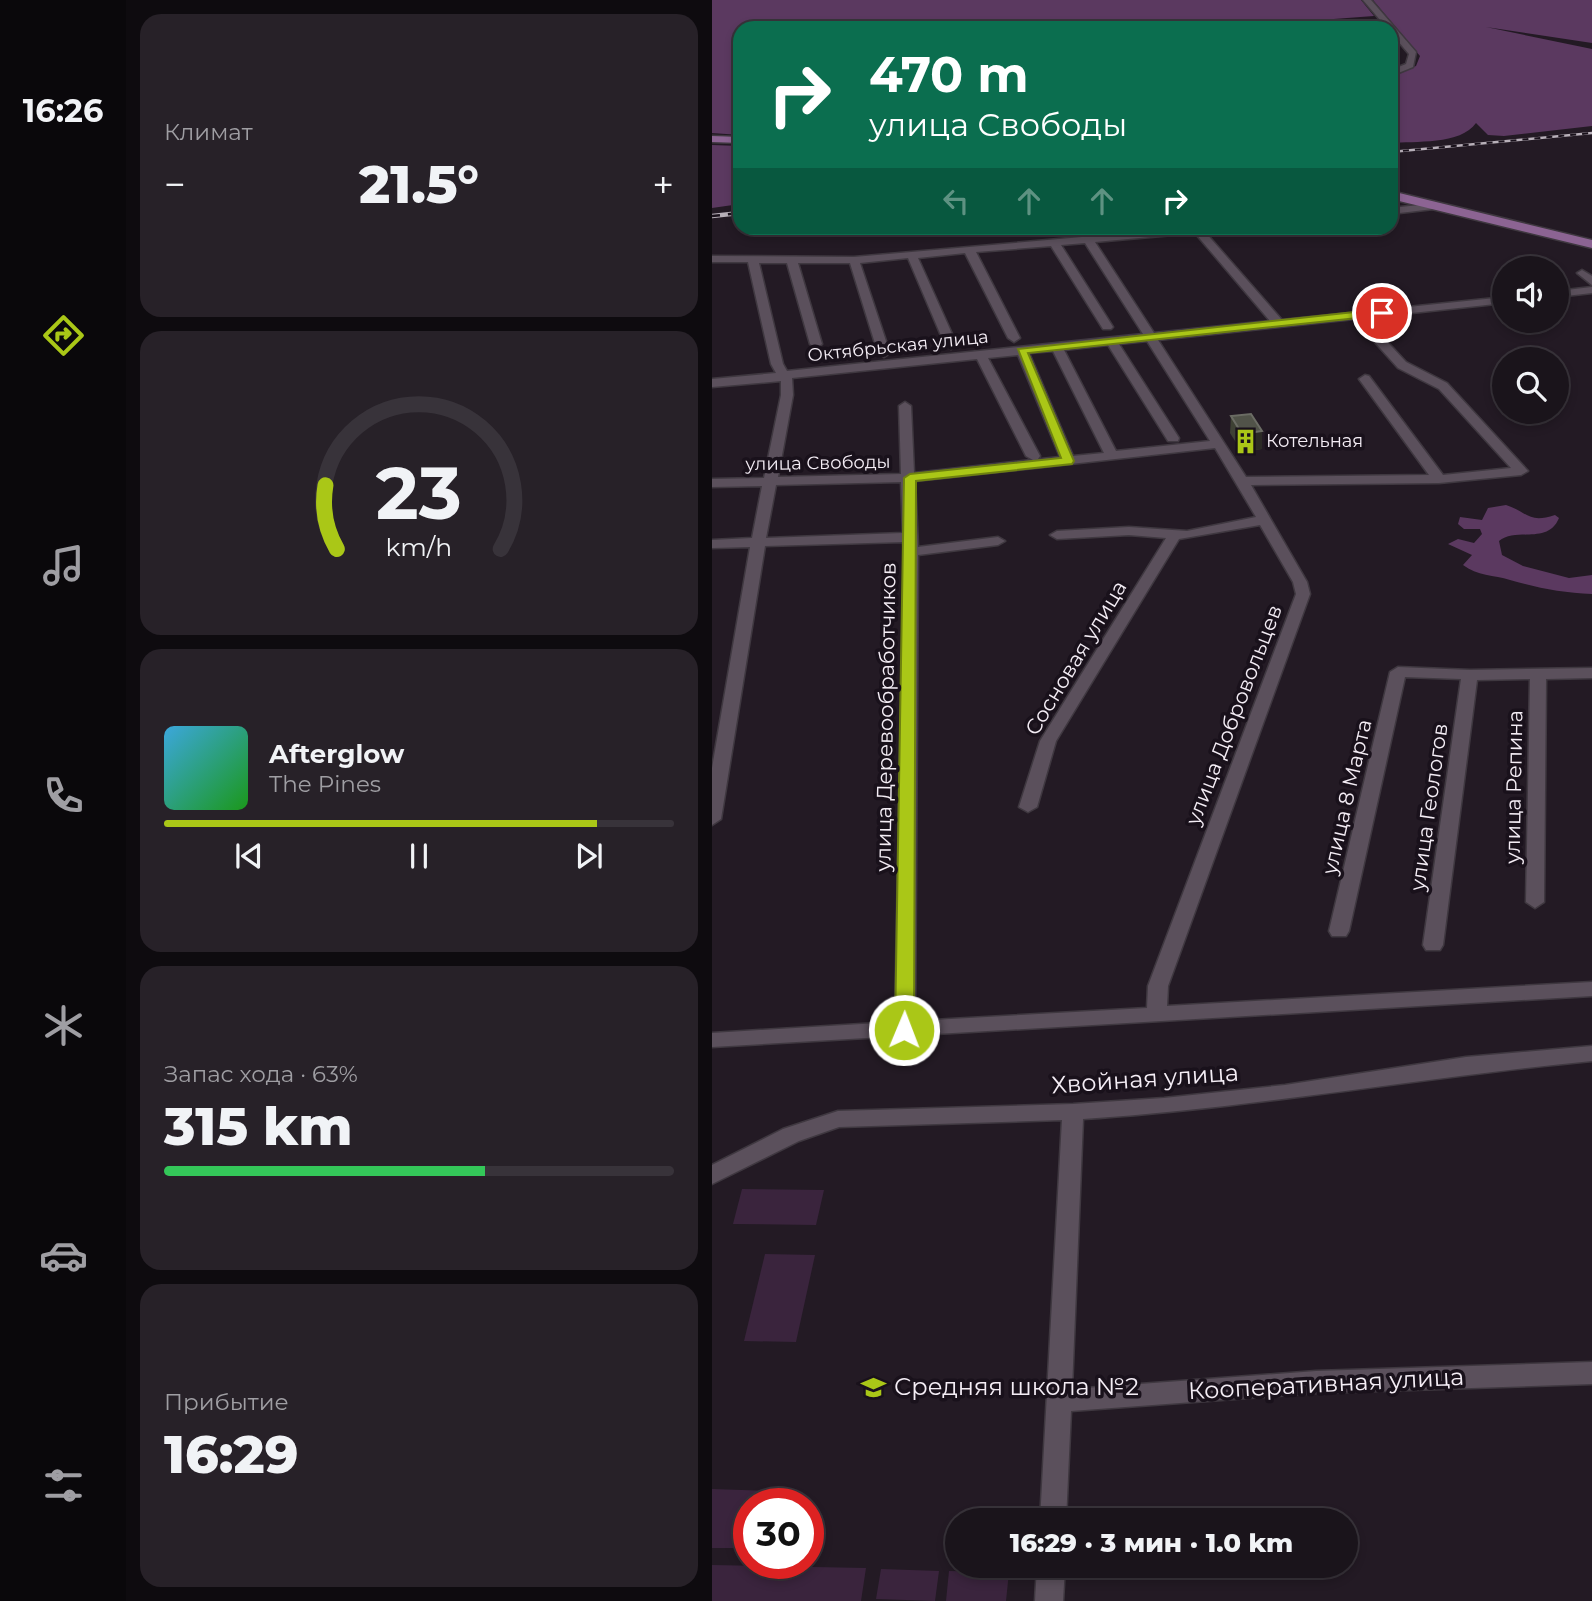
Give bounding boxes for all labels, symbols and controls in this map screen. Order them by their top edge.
text: 470 m [869,45,1029,104]
icon: right [754,49,845,140]
text: 16:26 [23,91,103,130]
text: улица Свободы [869,105,1127,144]
text: Климат [164,118,253,146]
text: 21.5° [359,153,479,216]
text: − [164,161,186,208]
text: + [652,161,674,208]
icon: left [937,182,975,220]
icon: ahead [1010,182,1048,220]
icon: ahead [1083,182,1121,220]
icon: right [1156,182,1194,220]
map controls [1492,256,1569,424]
button: sound [1492,256,1569,333]
pin [1352,283,1412,343]
icon: arrive [1363,294,1401,332]
icon: directions [39,311,88,360]
street label: Октябрьская улица [806,326,990,366]
button: search [1492,347,1569,424]
building icon: Котельная [1232,427,1260,455]
place label: Котельная [1266,430,1363,452]
text: 23 [376,450,462,538]
street label: улица Свободы [744,451,891,475]
text: km/h [386,532,452,562]
icon: music [39,541,88,590]
street label: улица Деревообработчиков [870,562,901,873]
street label: Сосновая улица [1020,576,1132,740]
street label: улица Добровольцев [1180,601,1287,829]
street label: улица Репина [1500,710,1527,865]
street label: улица 8 Марта [1316,717,1377,878]
street label: улица Геологов [1404,721,1453,893]
text: Afterglow [269,738,404,770]
text: The Pines [269,770,381,798]
icon: phone [39,771,88,820]
icon: previous [230,837,268,875]
icon: pause [400,837,438,875]
icon: next [570,837,608,875]
position arrow [867,993,941,1067]
icon: climate [39,1001,88,1050]
street label: Хвойная улица [1050,1057,1240,1100]
text: Запас хода · 63% [164,1060,358,1088]
text: 315 km [164,1095,353,1158]
icon: car [39,1231,88,1280]
street label: Кооперативная улица [1187,1362,1465,1405]
place label: Средняя школа №2 [894,1372,1139,1401]
school or university icon: Средняя школа №2 [860,1373,888,1401]
text: Прибытие [164,1388,289,1416]
text: 16:29 [164,1423,298,1486]
icon: filters [39,1461,88,1510]
speed limit sign: 30 [733,1488,824,1579]
text: 16:29 · 3 мин · 1.0 km [1010,1527,1293,1559]

